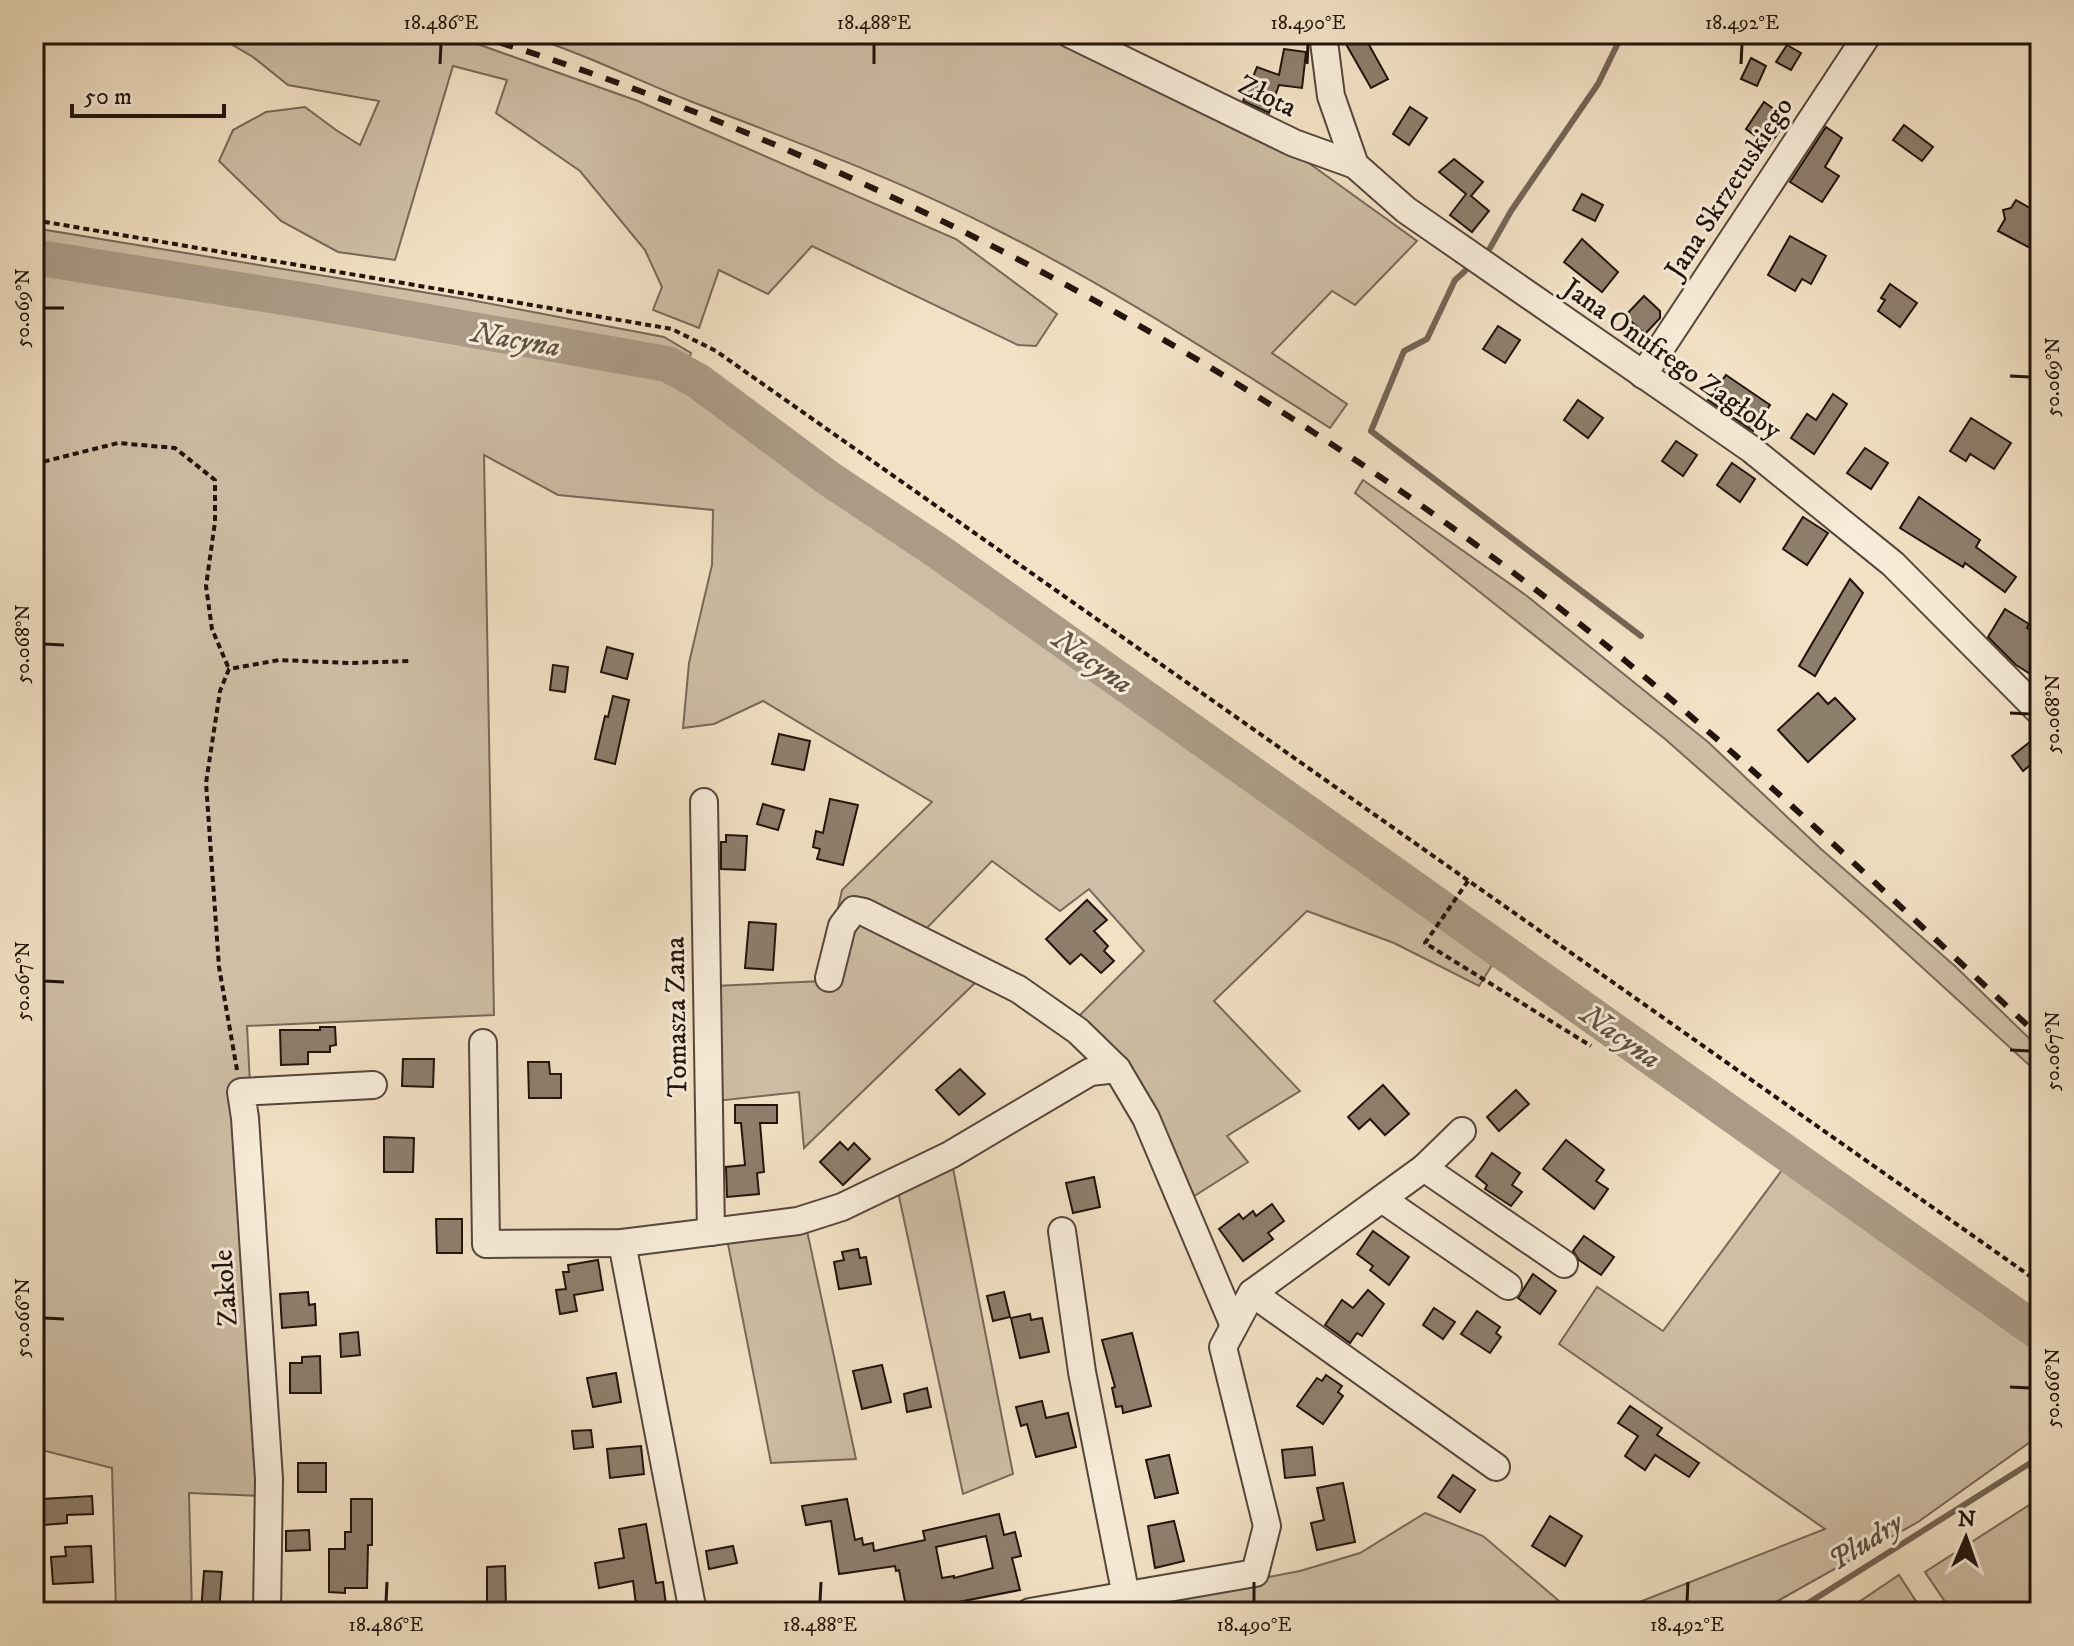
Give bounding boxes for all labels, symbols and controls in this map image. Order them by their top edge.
text: 18.486°E [404,11,478,36]
text: 18.488°E [837,11,911,36]
text: 18.490°E [1270,11,1346,36]
text: 18.492°E [1705,11,1779,36]
street label: Złota [1232,67,1302,125]
scale bar [72,68,224,118]
text: 50 m [84,82,132,112]
street label: Jana Skrzetuskiego [1656,90,1801,288]
text: 50.069°N [11,268,36,348]
street label: Jana Onufrego Zagłoby [1554,269,1789,448]
water label: Nacyna [467,314,563,366]
text: 50.069°N [2041,337,2066,417]
text: 50.068°N [11,604,36,684]
water label: Nacyna [1043,620,1139,703]
text: 50.068°N [2041,674,2066,754]
street label: Tomasza Zana [658,936,695,1098]
text: 50.067°N [11,941,36,1021]
water label: Nacyna [1571,995,1667,1078]
text: 50.067°N [2041,1011,2066,1091]
street label: Zakole [205,1248,246,1327]
text: 50.066°N [11,1278,36,1358]
text: 50.066°N [2041,1348,2066,1428]
north arrow [1926,1498,2006,1578]
water label: Pludry [1822,1504,1912,1579]
text: N [1957,1506,1976,1533]
text: 18.486°E [349,1613,423,1638]
text: 18.488°E [783,1613,857,1638]
text: 18.490°E [1216,1613,1292,1638]
text: 18.492°E [1650,1613,1724,1638]

